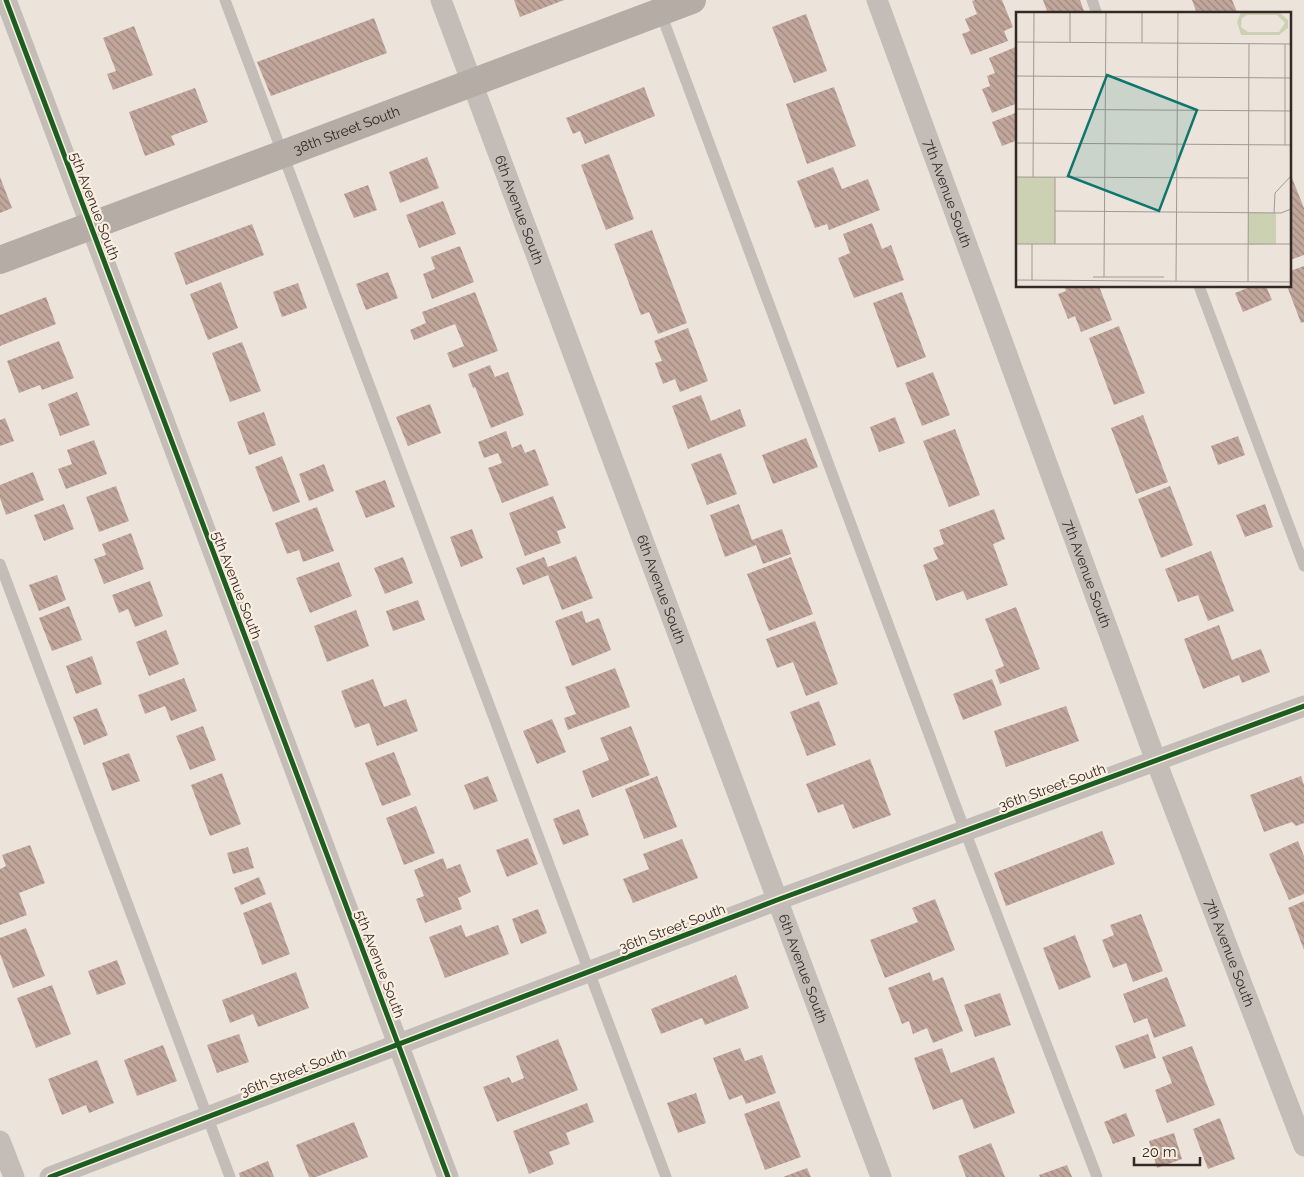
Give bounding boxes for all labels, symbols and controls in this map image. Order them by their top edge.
inset map [1016,12,1292,288]
street label: 38th Street South [291,103,402,157]
street label: 7th Avenue South [921,137,975,250]
street label: 5th Avenue South [67,150,123,262]
street label: 6th Avenue South [492,153,547,267]
street label: 7th Avenue South [1060,517,1115,630]
street label: 5th Avenue South [209,529,265,641]
street label: 6th Avenue South [634,532,689,646]
street label: 36th Street South [996,760,1108,814]
street label: 7th Avenue South [1202,897,1258,1009]
street label: 36th Street South [617,900,727,956]
street label: 5th Avenue South [352,908,408,1020]
street label: 6th Avenue South [775,912,831,1025]
street label: 36th Street South [238,1044,348,1100]
scale bar [1134,1134,1200,1166]
text: 20 m [1142,1143,1177,1161]

